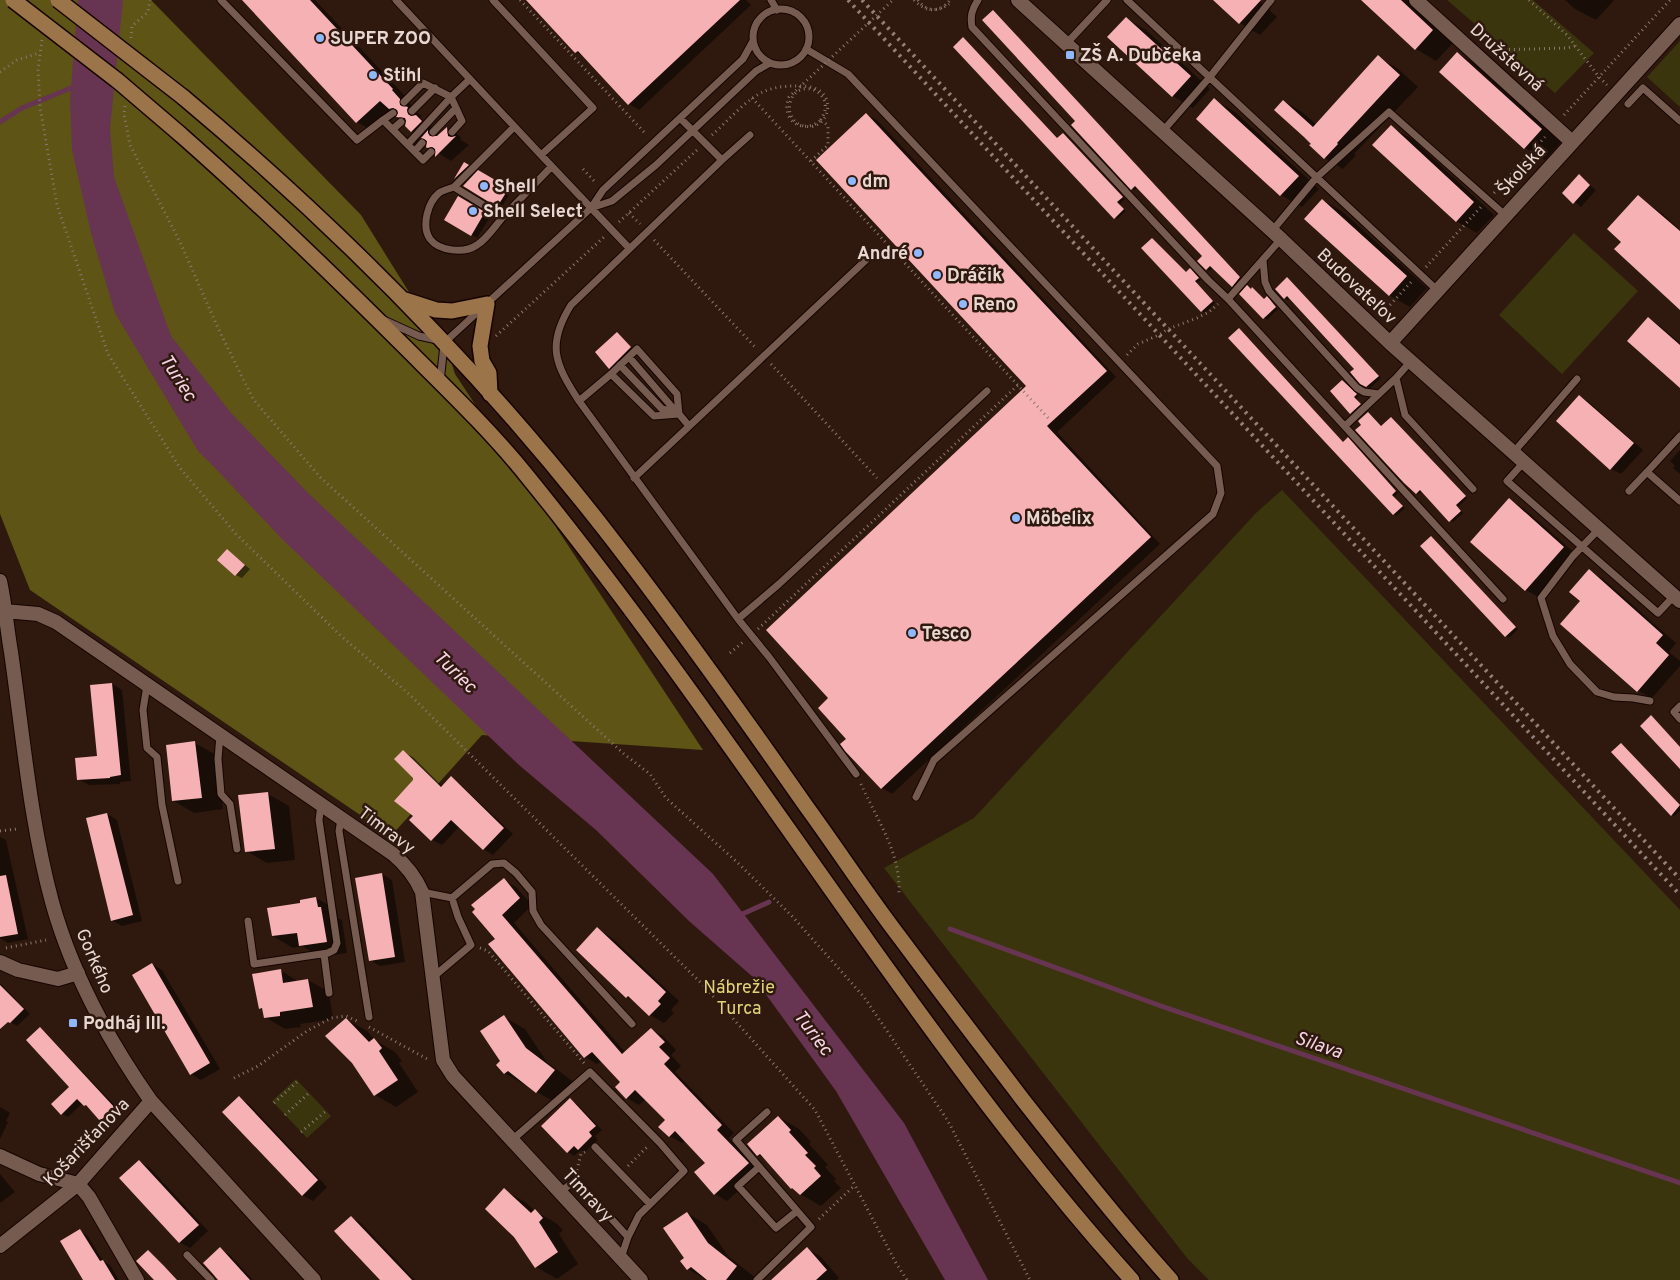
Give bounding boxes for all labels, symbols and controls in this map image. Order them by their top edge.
street label: Družstevná [1464,19,1548,97]
place label: SUPER ZOO [330,28,431,51]
marker: SUPER ZOO [314,32,326,44]
place label: ZŠ A. Dubčeka [1080,43,1202,68]
marker: ZŠ A. Dubčeka [1064,49,1076,61]
place label: Stihl [383,65,422,88]
marker: Stihl [367,69,379,81]
street label: Školská [1491,139,1551,202]
place label: dm [862,171,888,194]
marker: dm [846,175,858,187]
place label: Shell [494,176,536,199]
marker: Shell [478,180,490,192]
place label: Shell Select [483,201,583,224]
marker: Shell Select [467,205,479,217]
place label: André [857,243,908,266]
street label: Budovateľov [1311,244,1401,330]
marker: André [912,247,924,259]
place label: Dráčik [947,265,1002,288]
marker: Dráčik [931,269,943,281]
place label: Reno [973,294,1016,317]
marker: Reno [957,298,969,310]
water label: Turiec [153,350,202,407]
place label: Möbelix [1026,508,1092,531]
marker: Möbelix [1010,512,1022,524]
place label: Tesco [922,623,970,646]
marker: Tesco [906,627,918,639]
water label: Turiec [428,646,482,699]
street label: Timravy [353,802,419,860]
street label: Gorkého [70,926,118,998]
park label: Nábrežie Turca [703,977,775,1021]
water label: Turiec [787,1006,838,1062]
place label: Podháj III. [83,1013,166,1036]
marker: Podháj III. [67,1017,79,1029]
water label: Silava [1291,1027,1345,1065]
street label: Košarišťanova [39,1094,135,1192]
street label: Timravy [556,1164,618,1228]

